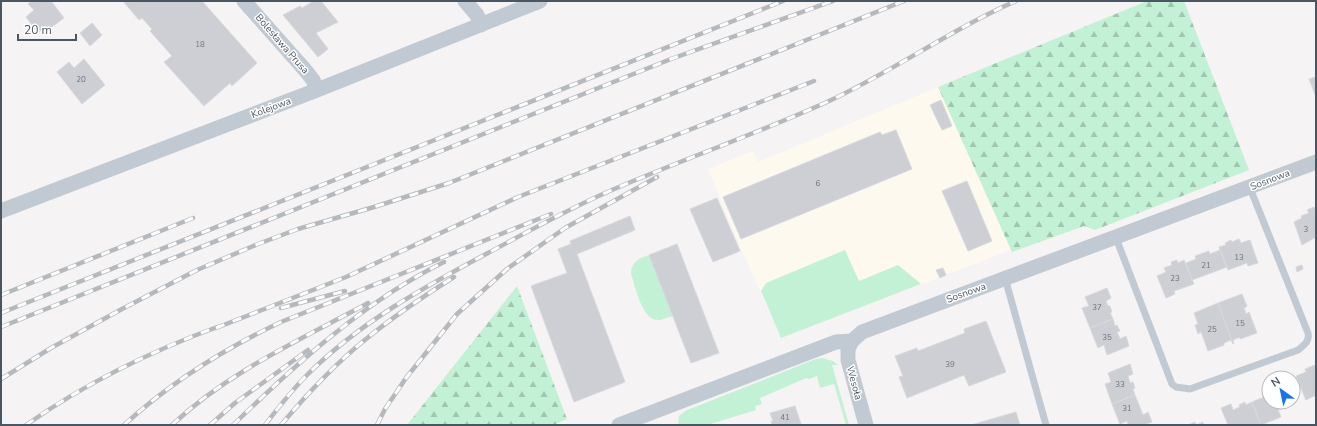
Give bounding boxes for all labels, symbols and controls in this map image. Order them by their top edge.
street label: Bolesława Prusa [252,11,312,77]
scale bar [18,16,76,42]
text: 20 m [24,22,52,38]
house number: 18 [195,39,205,50]
house number: 20 [76,74,86,85]
street label: Kolejowa [249,94,293,122]
street label: Sosnowa [1248,166,1292,194]
house number: 6 [816,178,821,189]
house number: 3 [1304,224,1309,235]
house number: 13 [1234,252,1244,263]
house number: 21 [1201,260,1211,271]
house number: 23 [1170,273,1180,284]
street label: Sosnowa [944,279,988,307]
house number: 37 [1092,302,1102,313]
house number: 15 [1235,318,1245,329]
house number: 25 [1207,324,1217,335]
house number: 35 [1102,332,1112,343]
house number: 39 [945,359,955,370]
street label: Wesoła [843,365,865,401]
north arrow [1261,370,1301,410]
text: N [1268,374,1283,391]
house number: 33 [1115,379,1125,390]
house number: 31 [1122,403,1132,414]
house number: 41 [780,412,790,423]

